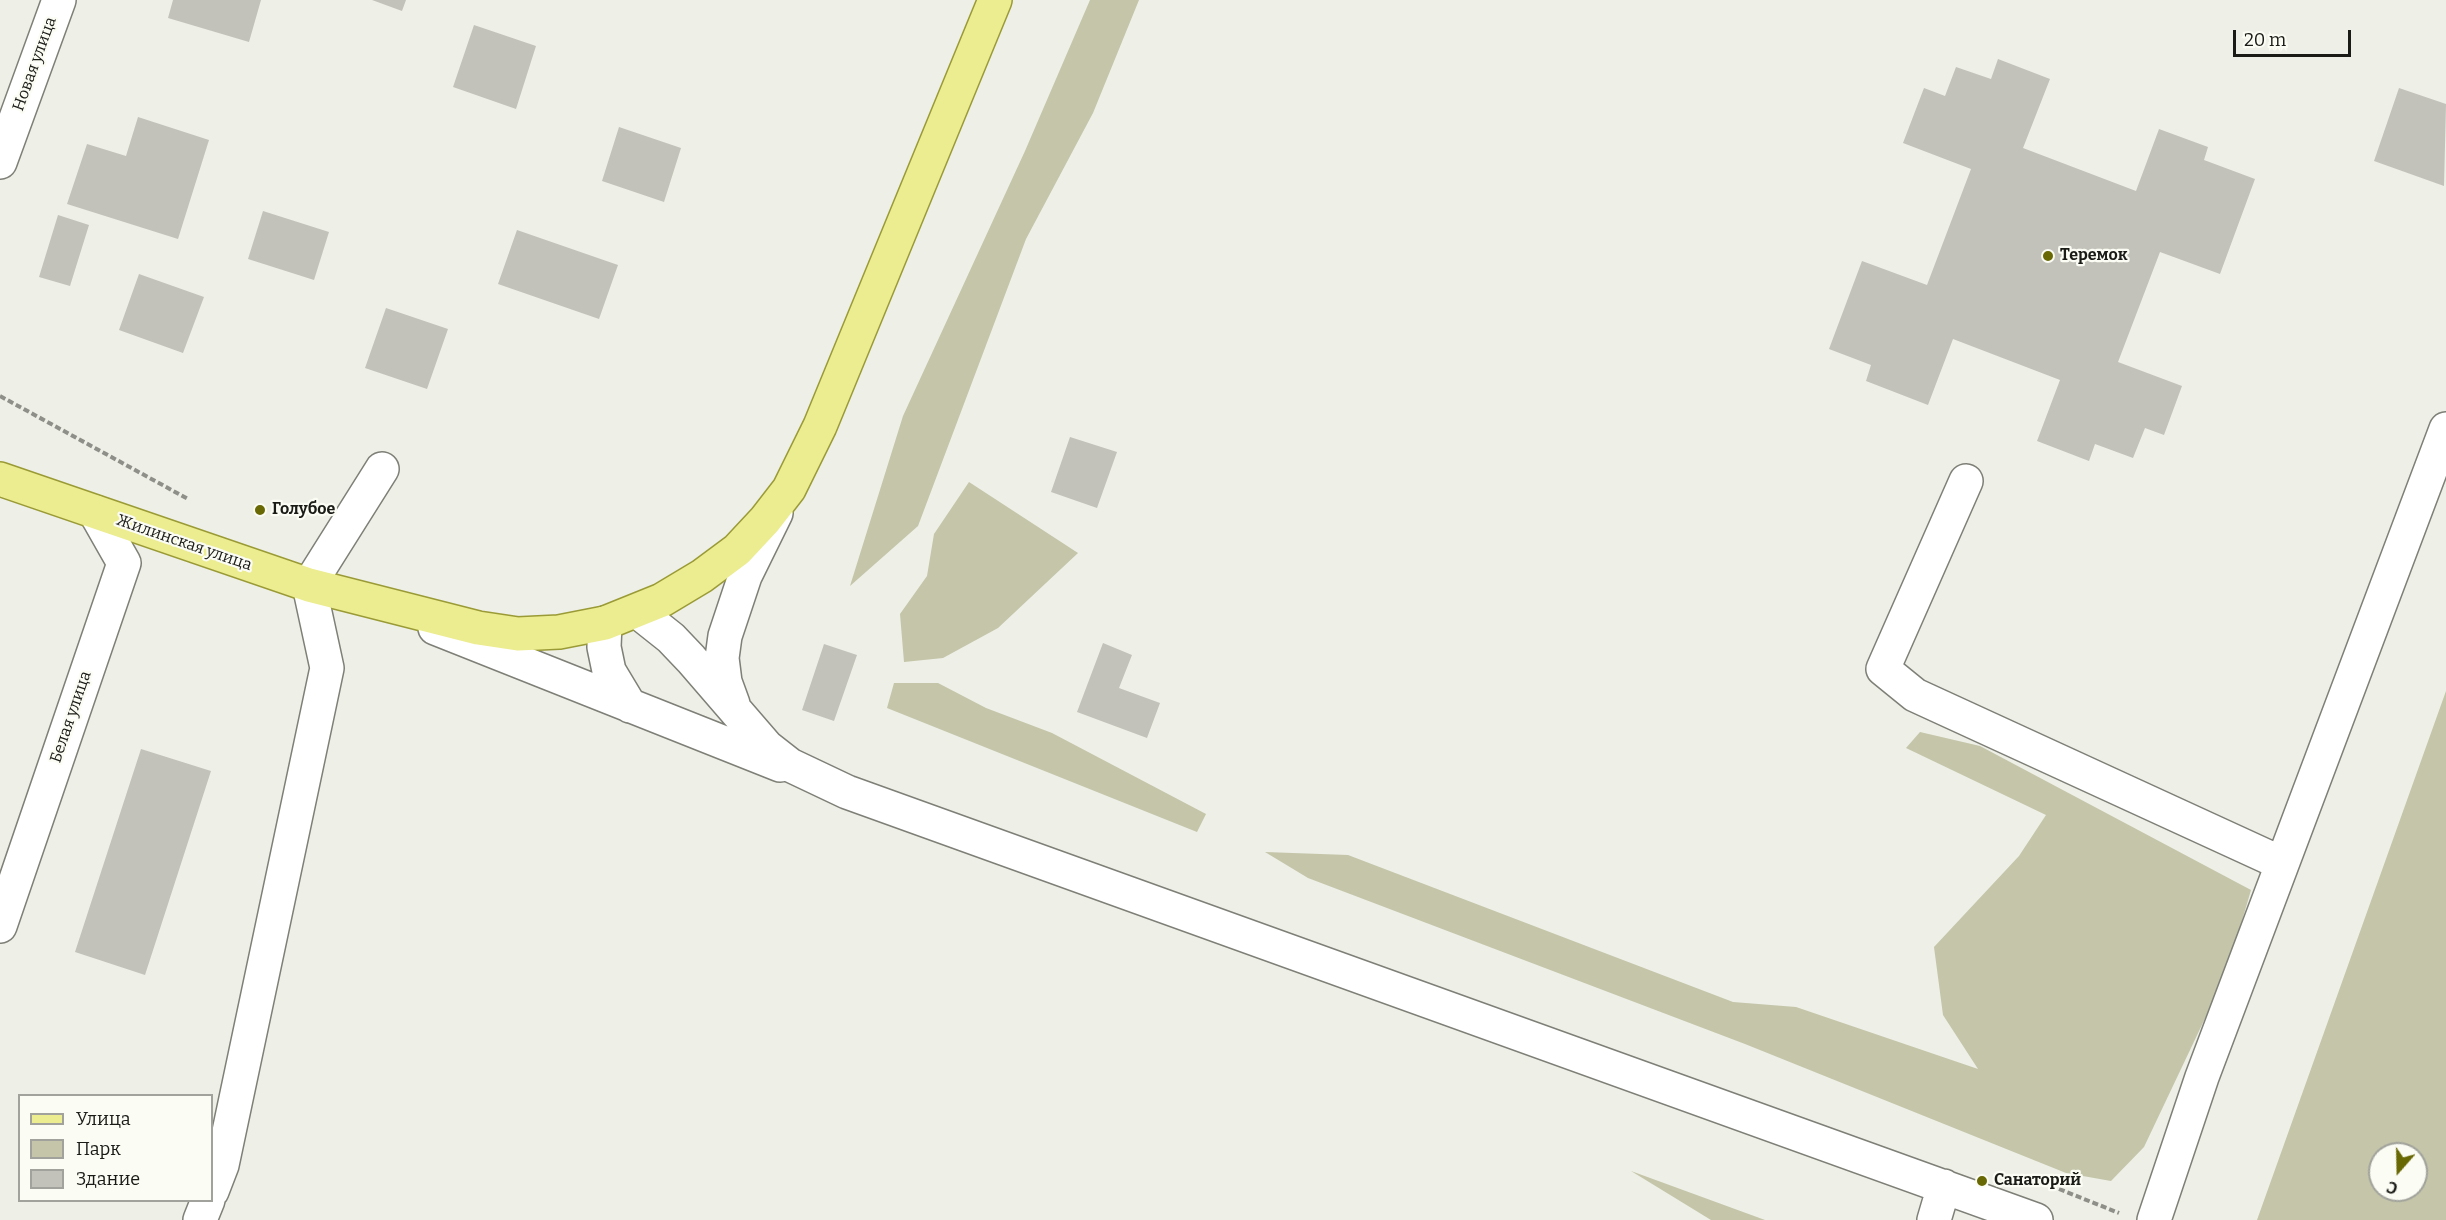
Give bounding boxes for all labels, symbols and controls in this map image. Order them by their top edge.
street label: Новая улица [9,14,61,114]
scale bar [2236,18,2354,56]
text: 20 m [2244,29,2286,51]
place label: Теремок [2060,246,2128,266]
marker: Теремок [2041,249,2055,263]
place label: Голубое [272,500,335,520]
marker: Голубое [253,503,267,517]
street label: Жилинская улица [114,511,254,575]
street label: Белая улица [46,669,96,765]
legend [18,1094,213,1202]
text: Улица [76,1108,131,1130]
text: Парк [76,1138,121,1160]
north arrow [2368,1142,2428,1202]
text: Здание [76,1168,140,1190]
place label: Санаторий [1994,1171,2081,1191]
marker: Санаторий [1975,1174,1989,1188]
text: С [2384,1177,2400,1198]

